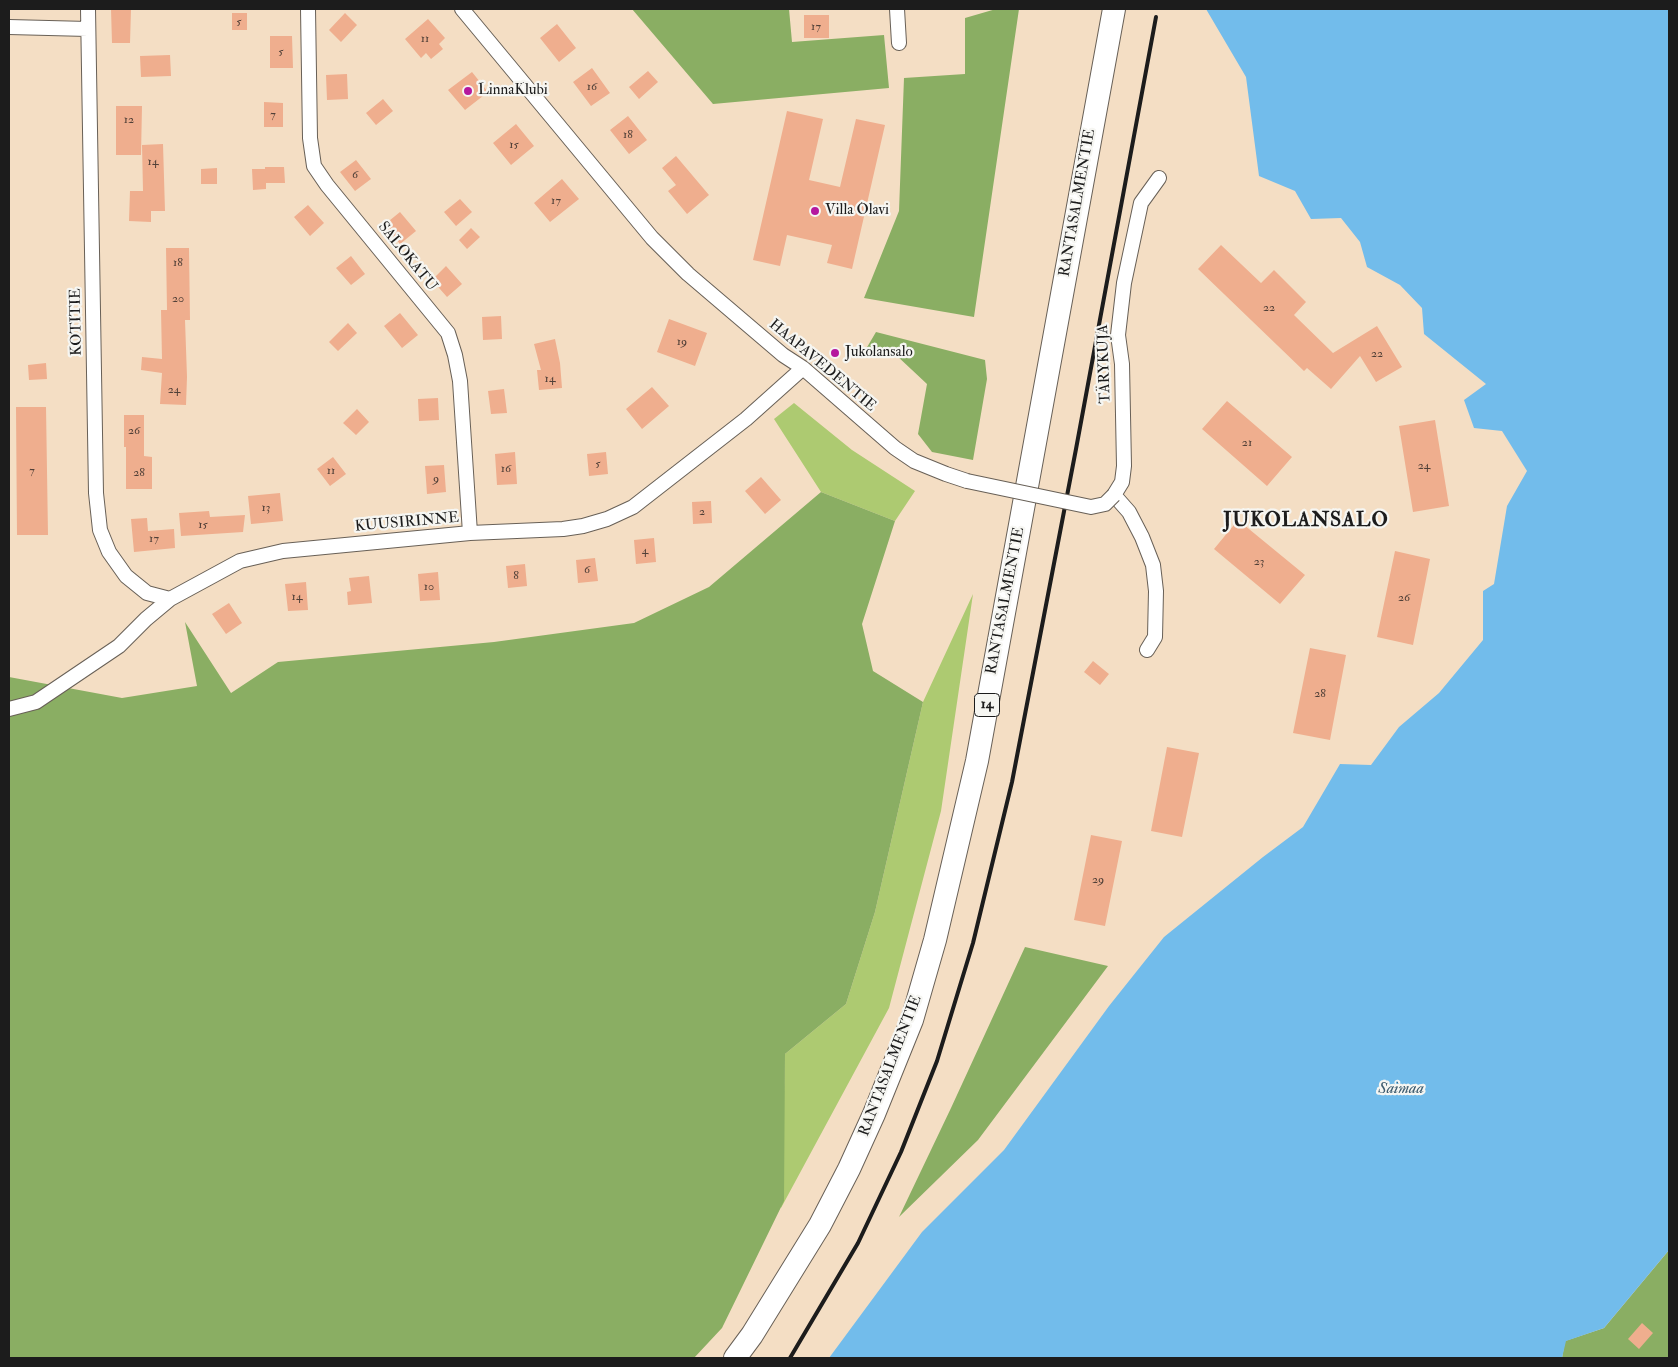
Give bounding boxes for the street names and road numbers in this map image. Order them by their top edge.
street label: RANTASALMENTIE [1056,128,1100,278]
street label: SALOKATU [374,219,440,295]
street label: KOTITIE [67,288,87,356]
street label: HAAPAVEDENTIE [765,316,879,416]
street label: TÄRYKUJA [1095,324,1115,404]
street label: KUUSIRINNE [354,509,460,537]
street label: RANTASALMENTIE [983,526,1029,676]
road number: 14 [974,694,1000,716]
street label: RANTASALMENTIE [856,993,926,1139]

